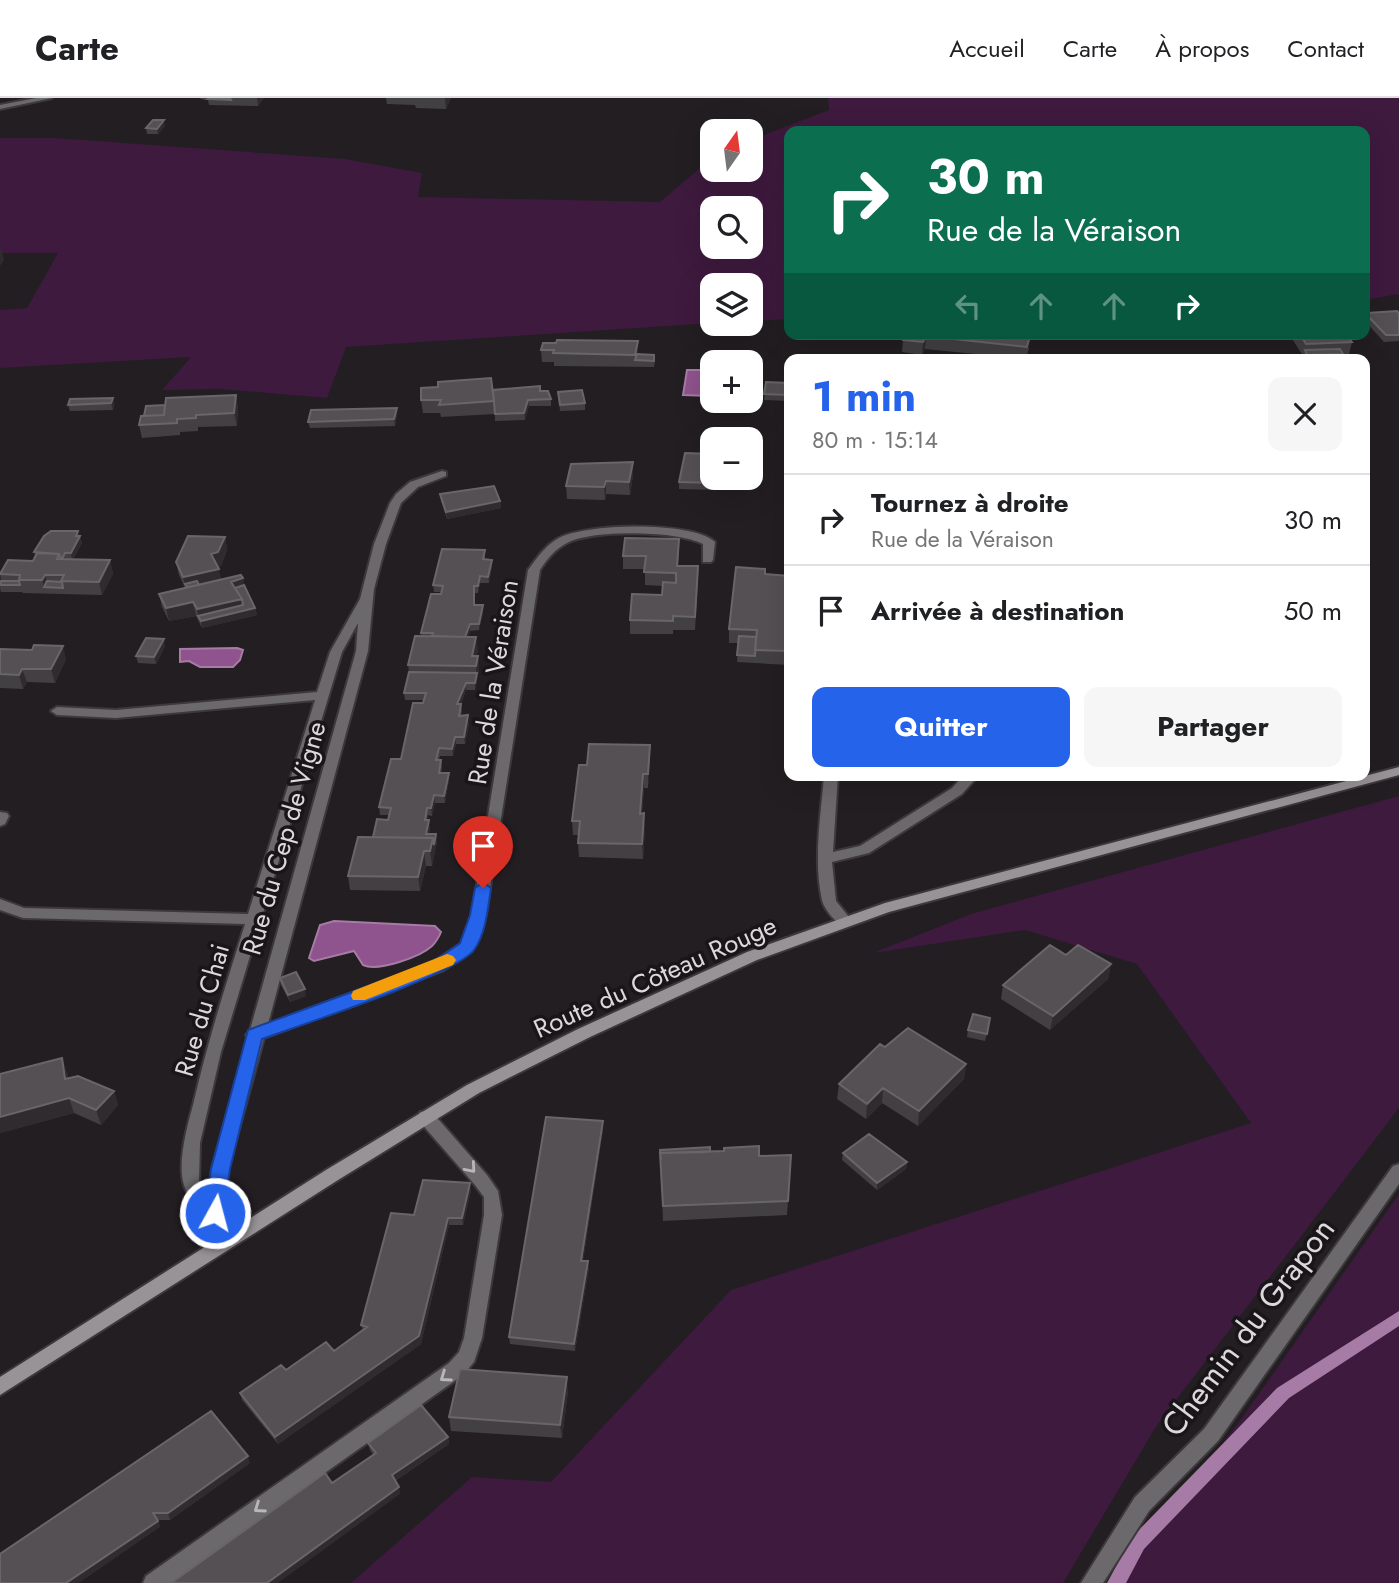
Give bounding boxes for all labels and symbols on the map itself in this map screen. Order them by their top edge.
north arrow [700,119,763,182]
street label: Rue de la Véraison [458,577,528,787]
street label: Rue du Cep de Vigne [232,717,336,959]
pin [453,816,513,888]
street label: Route du Côteau Rouge [527,906,783,1048]
street label: Rue du Chai [165,939,239,1081]
one-way arrow [463,1160,475,1173]
position arrow [178,1176,252,1250]
street label: Chemin du Grapon [1150,1208,1346,1446]
one-way arrow [440,1369,453,1381]
one-way arrow [254,1500,267,1512]

